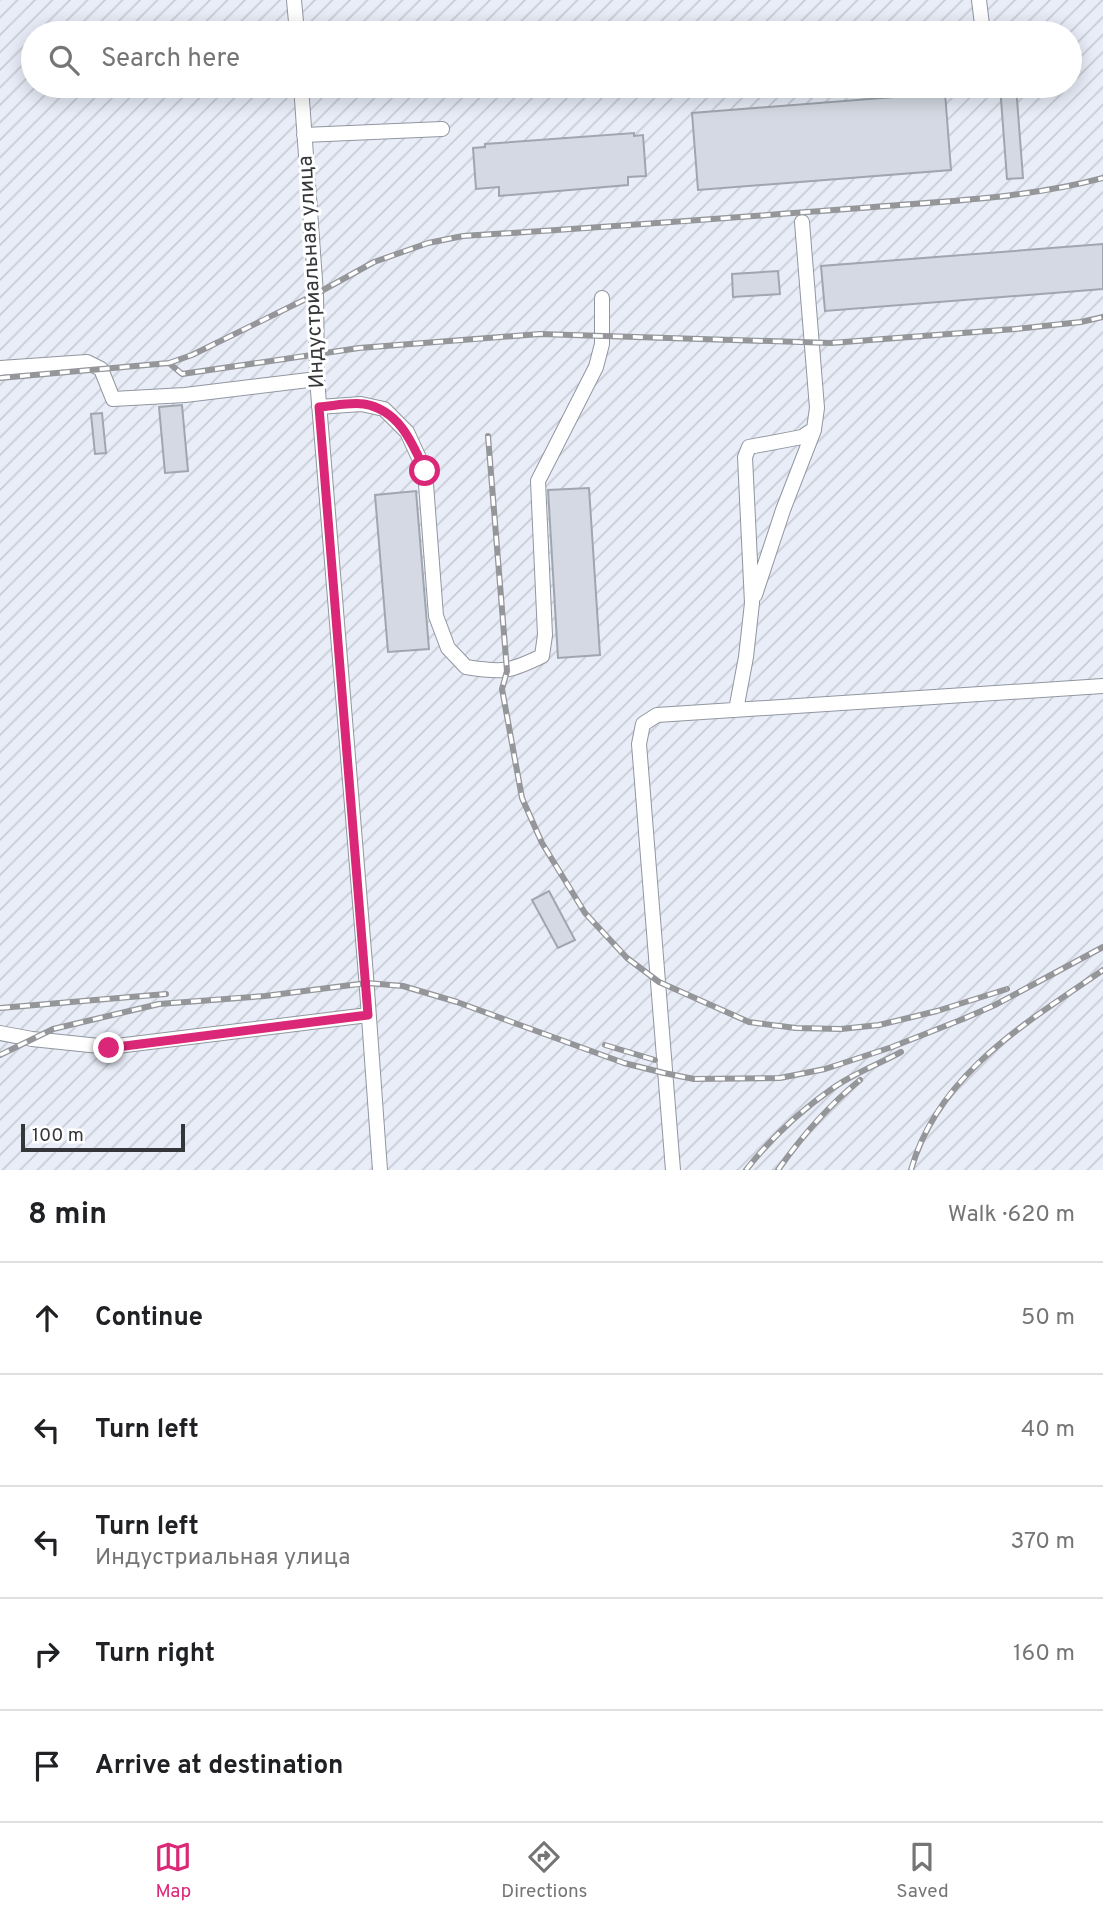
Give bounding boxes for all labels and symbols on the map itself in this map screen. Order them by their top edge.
street label: Индустриальная улица [292,155,332,389]
route start [409,455,440,486]
route end [93,1032,124,1063]
scale bar [21,1121,186,1153]

